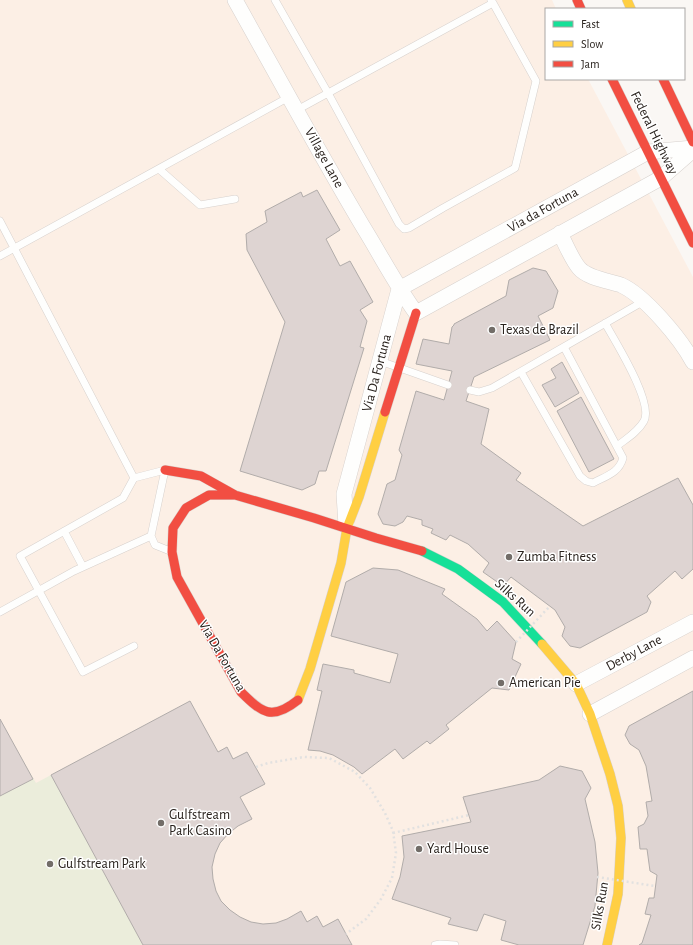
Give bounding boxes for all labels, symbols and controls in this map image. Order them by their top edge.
legend [545,8,685,80]
text: Fast [581,18,600,30]
text: Slow [581,38,603,50]
text: Jam [581,58,600,70]
street label: Federal Highway [628,89,680,177]
street label: Village Lane [302,126,346,190]
street label: Via da Fortuna [505,185,581,235]
place label: Texas de Brazil [500,323,579,337]
marker: Texas de Brazil [487,325,497,335]
street label: Via Da Fortuna [360,332,394,413]
place label: Zumba Fitness [517,550,596,564]
marker: Zumba Fitness [504,552,514,562]
street label: Silks Run [492,576,538,620]
street label: Via Da Fortuna [196,618,248,695]
street label: Derby Lane [604,632,664,674]
place label: American Pie [509,676,581,690]
marker: American Pie [496,678,506,688]
place label: Gulfstream Park Casino [169,808,232,838]
marker: Gulfstream Park Casino [156,818,166,828]
place label: Yard House [427,842,489,856]
marker: Yard House [414,844,424,854]
place label: Gulfstream Park [58,857,146,871]
marker: Gulfstream Park [45,859,55,869]
street label: Silks Run [589,881,611,931]

